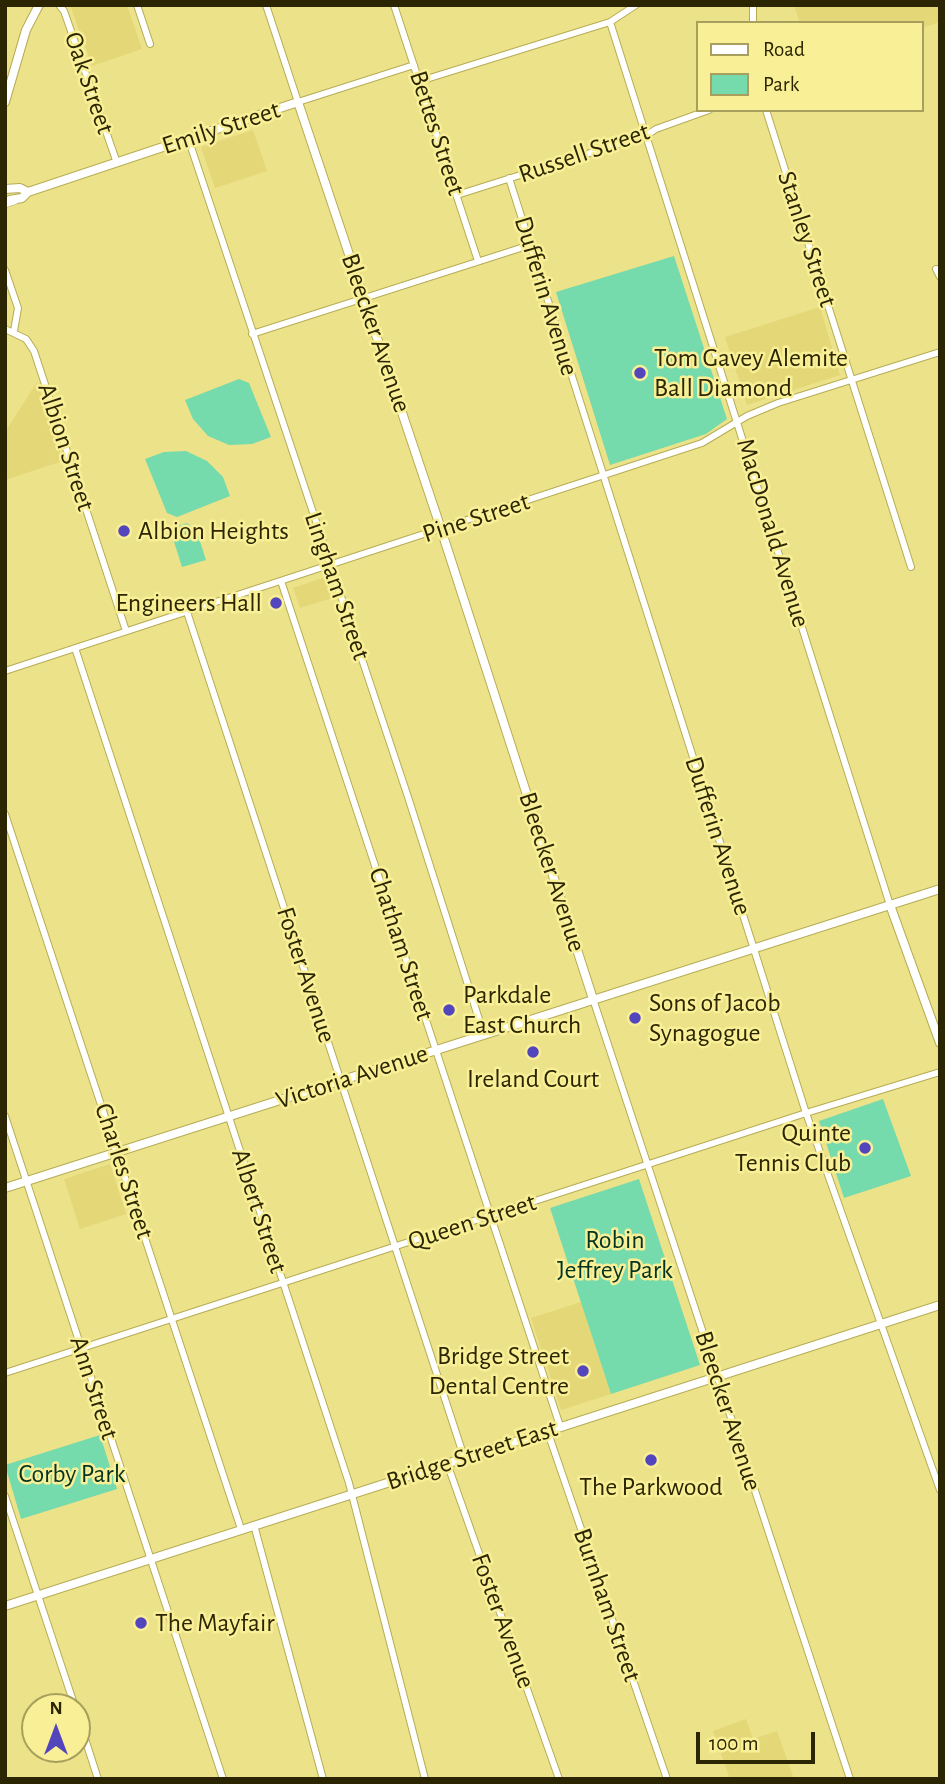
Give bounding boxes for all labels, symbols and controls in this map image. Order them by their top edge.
legend [696,21,924,112]
street label: Oak Street [57,28,121,138]
text: Road [763,39,805,60]
street label: Bettes Street [402,67,472,199]
text: Park [763,74,799,95]
street label: Emily Street [158,94,284,162]
street label: Russell Street [514,116,654,190]
street label: Stanley Street [770,167,844,311]
street label: Dufferin Avenue [507,212,585,380]
street label: Bleecker Avenue [334,249,418,417]
place label: Tom Gavey Alemite Ball Diamond [654,342,848,404]
marker: Tom Gavey Alemite Ball Diamond [632,365,648,381]
street label: Albion Street [31,379,101,515]
street label: MacDonald Avenue [729,435,817,631]
street label: Pine Street [419,486,533,550]
street label: Lingham Street [297,508,377,664]
place label: Albion Heights [138,515,289,547]
marker: Albion Heights [116,523,132,539]
place label: Engineers Hall [116,587,262,619]
marker: Engineers Hall [268,595,284,611]
street label: Dufferin Avenue [678,753,758,919]
street label: Bleecker Avenue [511,788,593,956]
street label: Chatham Street [362,864,440,1024]
street label: Foster Avenue [269,903,343,1047]
place label: Parkdale East Church [463,979,581,1040]
place label: Sons of Jacob Synagogue [649,987,781,1048]
marker: Parkdale East Church [441,1002,457,1018]
marker: Sons of Jacob Synagogue [627,1010,643,1026]
street label: Victoria Avenue [272,1038,432,1116]
marker: Ireland Court [525,1044,541,1060]
place label: Ireland Court [467,1063,599,1095]
street label: Charles Street [87,1099,161,1243]
place label: Quinte Tennis Club [735,1117,851,1178]
marker: Quinte Tennis Club [857,1140,873,1156]
street label: Albert Street [224,1145,294,1277]
street label: Queen Street [404,1187,540,1257]
park label: Robin Jeffrey Park [557,1224,673,1286]
street label: Bleecker Avenue [687,1327,769,1495]
street label: Ann Street [63,1332,125,1444]
place label: Bridge Street Dental Centre [429,1340,569,1402]
marker: Bridge Street Dental Centre [575,1363,591,1379]
street label: Bridge Street East [382,1413,562,1497]
marker: The Parkwood [643,1452,659,1468]
park label: Corby Park [18,1458,126,1490]
place label: The Parkwood [579,1471,723,1503]
street label: Burnham Street [566,1524,648,1686]
street label: Foster Avenue [464,1549,542,1693]
place label: The Mayfair [155,1607,275,1639]
marker: The Mayfair [133,1615,149,1631]
north arrow [21,1693,91,1763]
text: N [49,1699,63,1718]
scale bar [700,1718,819,1762]
text: 100 m [709,1733,759,1754]

